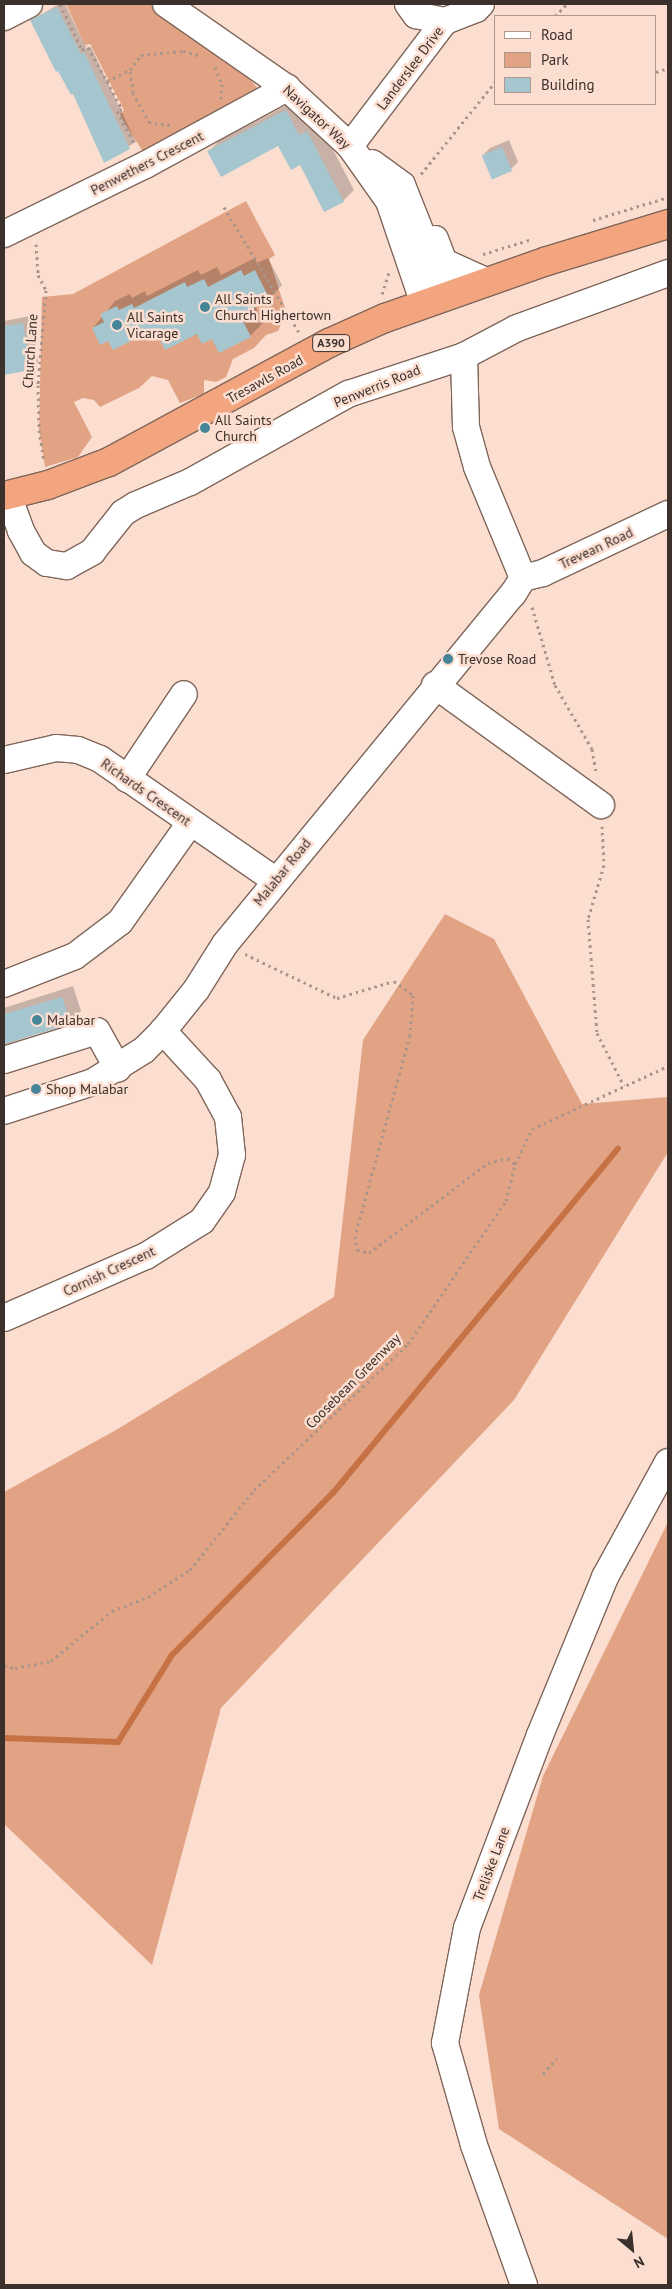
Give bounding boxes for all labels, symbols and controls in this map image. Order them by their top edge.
legend [494,15,657,105]
street label: Landerslee Drive [373,23,447,113]
text: Road [541,25,573,44]
text: Park [541,50,569,69]
text: Building [541,75,595,94]
street label: Navigator Way [280,81,354,153]
street label: Penwethers Crescent [88,127,206,199]
place label: All Saints Church Highertown [215,291,331,324]
marker: All Saints Church Highertown [199,301,211,313]
place label: All Saints Vicarage [127,309,184,342]
street label: Church Lane [19,313,41,389]
marker: All Saints Vicarage [111,319,123,331]
road number: A390 [311,333,351,352]
street label: Tresawls Road [224,351,306,407]
street label: Penwerris Road [331,361,423,411]
place label: All Saints Church [215,412,272,444]
marker: All Saints Church [199,422,211,434]
street label: Trevean Road [556,524,636,572]
place label: Trevose Road [458,651,536,667]
marker: Trevose Road [442,653,454,665]
street label: Richards Crescent [98,755,194,829]
street label: Malabar Road [250,835,314,909]
place label: Malabar [47,1012,95,1028]
marker: Malabar [31,1014,43,1026]
place label: Shop Malabar [46,1081,128,1097]
marker: Shop Malabar [30,1083,42,1095]
street label: Cornish Crescent [60,1242,158,1300]
street label: Coosebean Greenway [302,1330,404,1432]
street label: Treliske Lane [469,1825,513,1903]
north arrow [607,2224,657,2274]
text: N [631,2252,647,2272]

